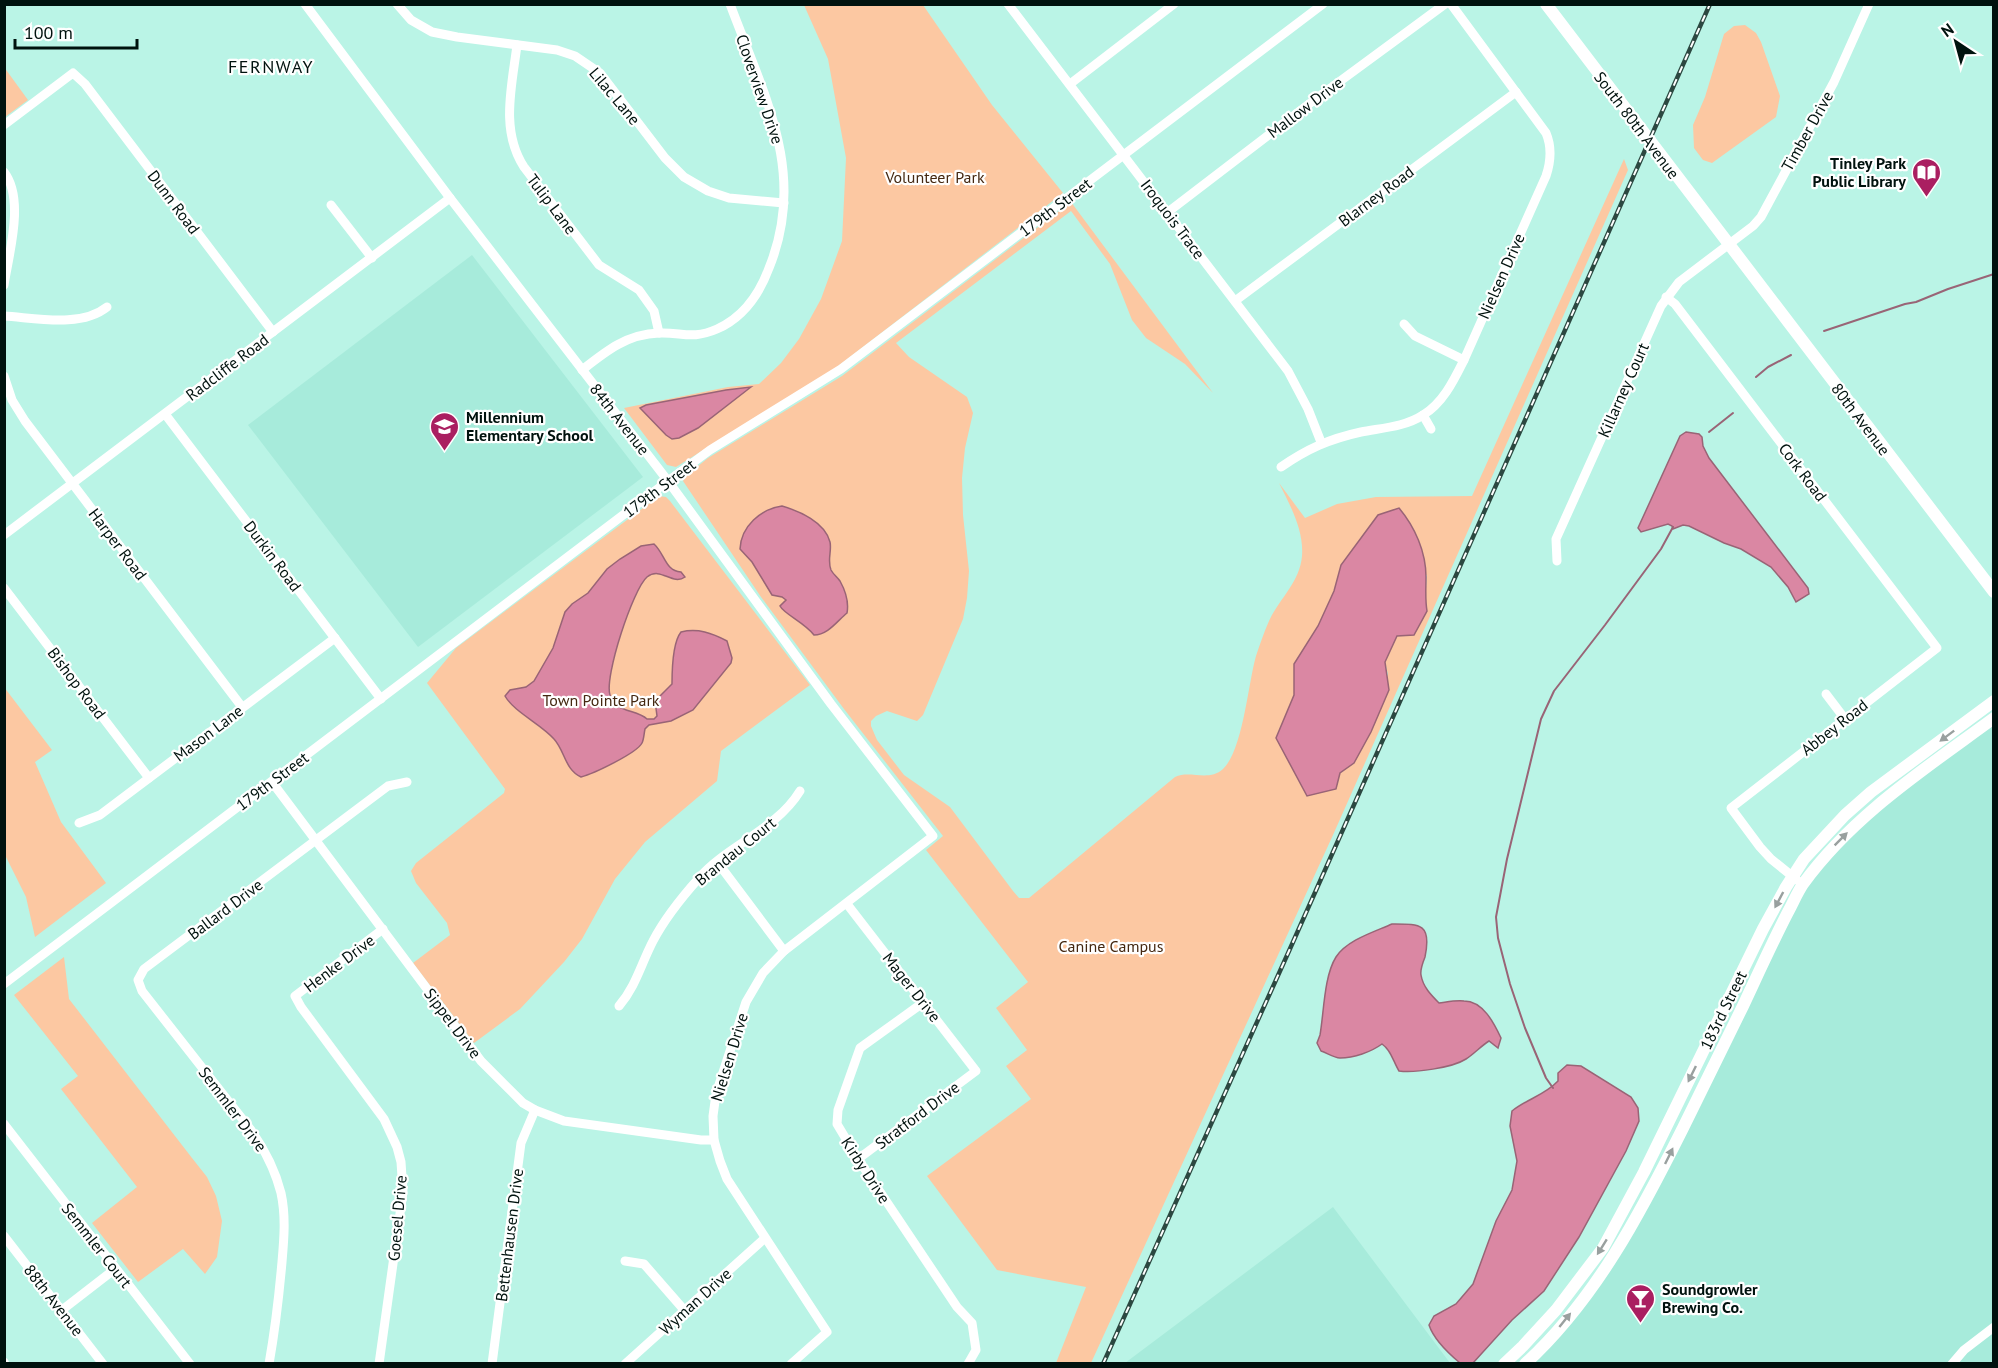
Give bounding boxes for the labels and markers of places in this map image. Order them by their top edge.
place label: Tinley Park Public Library [1813,153,1906,191]
library icon: Tinley Park Public Library [1911,156,1943,198]
place label: Millennium Elementary School [466,407,593,445]
school or university icon: Millennium Elementary School [429,410,461,452]
place label: Soundgrowler Brewing Co. [1662,1279,1758,1317]
bar icon: Soundgrowler Brewing Co. [1625,1282,1657,1324]

